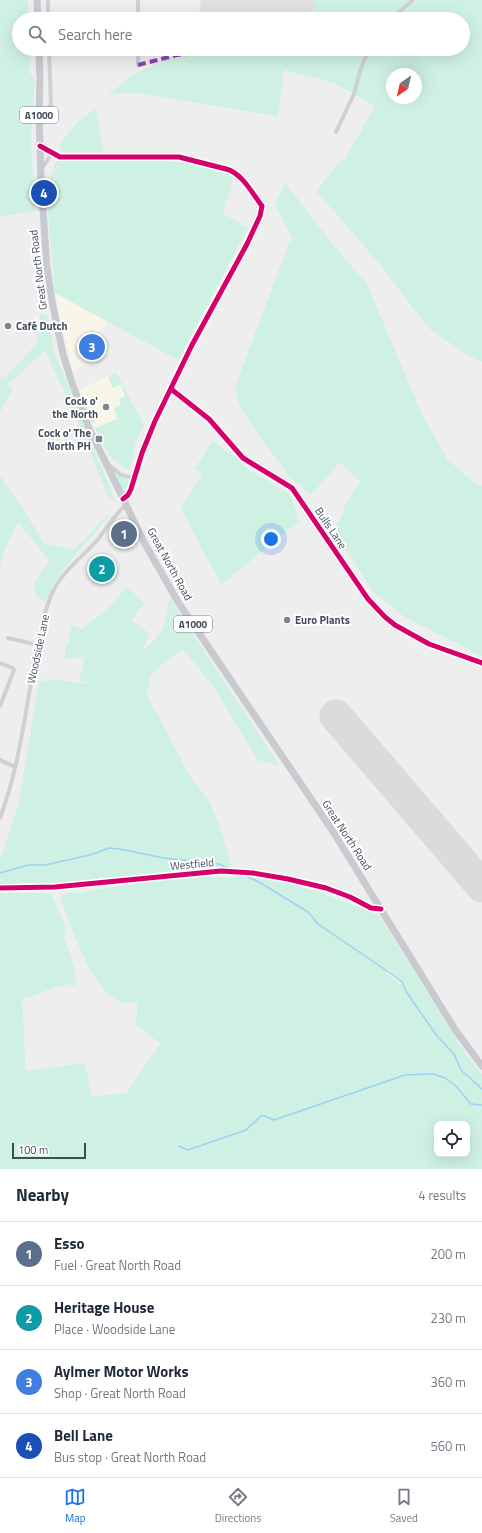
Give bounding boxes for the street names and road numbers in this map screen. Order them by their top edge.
road number: A1000 [20,107,58,123]
street label: Great North Road [25,229,51,311]
street label: Bulls Lane [311,504,351,553]
street label: Great North Road [143,525,197,603]
street label: Woodside Lane [23,612,53,685]
road number: A1000 [174,616,212,632]
street label: Great North Road [318,797,376,873]
street label: Westfield [169,854,215,874]

